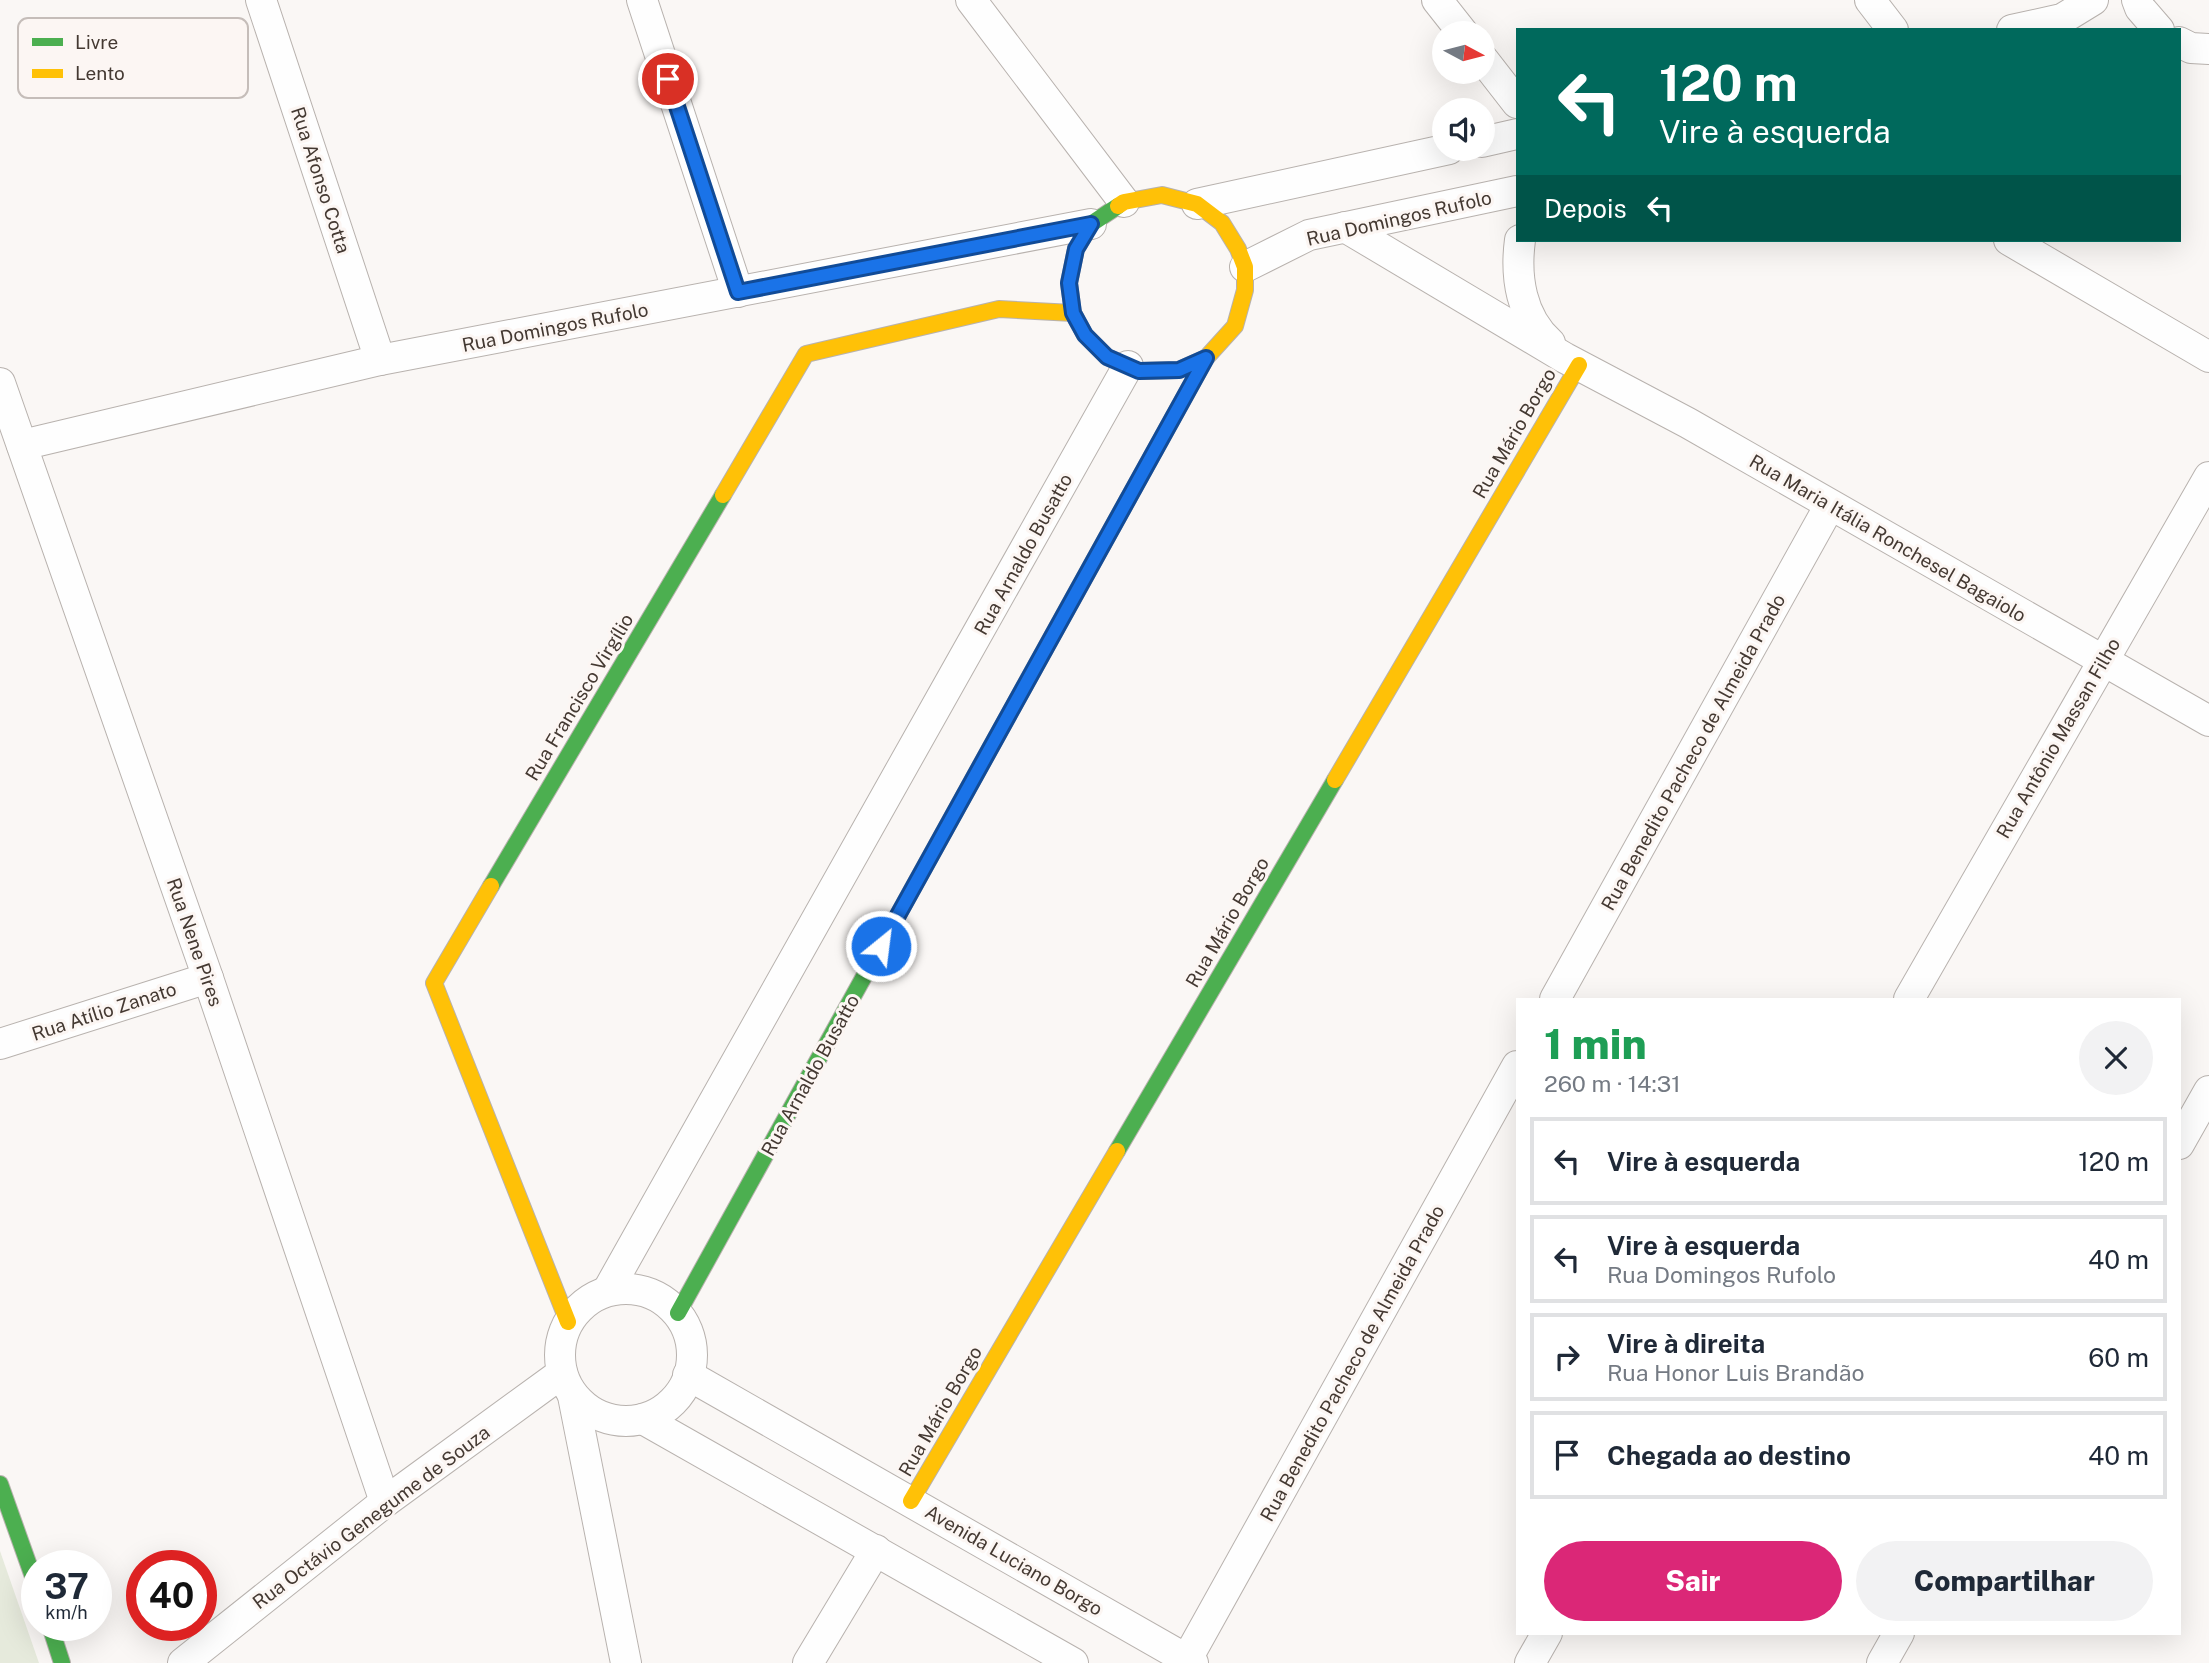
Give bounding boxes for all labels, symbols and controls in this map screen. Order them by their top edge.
legend [18,18,248,98]
north arrow [1432,21,1494,84]
map controls [1432,21,1495,161]
text: Livre [75,31,118,53]
pin [638,49,698,109]
text: 120 m [1659,54,1798,112]
icon: left [1544,56,1635,147]
icon: arrive [649,60,687,98]
text: Lento [75,62,125,84]
button: sound [1432,98,1495,161]
street label: Rua Afonso Cotta [287,104,355,256]
text: Vire à esquerda [1659,113,1891,150]
street label: Rua Domingos Rufolo [1304,186,1494,250]
icon: left [1641,189,1679,227]
text: Depois [1544,193,1627,224]
street label: Rua Domingos Rufolo [460,298,650,356]
street label: Rua Mário Borgo [1468,364,1560,502]
street label: Rua Maria Itália Ronchesel Bagaiolo [1746,450,2030,626]
street label: Rua Arnaldo Busatto [970,470,1076,638]
street label: Rua Benedito Pacheco de Almeida Prado [1597,590,1789,914]
street label: Rua Francisco Virgílio [520,610,638,784]
street label: Rua Antônio Massan Filho [1992,634,2124,842]
street label: Rua Mário Borgo [1181,853,1273,991]
street label: Rua Nene Pires [163,875,227,1009]
position arrow [844,909,918,983]
street label: Rua Atílio Zanato [29,977,179,1045]
street label: Rua Arnaldo Busatto [757,991,863,1159]
text: 1 min [1544,1019,1647,1068]
button: close [2079,1021,2153,1095]
text: 260 m · 14:31 [1544,1070,1681,1097]
icon: left [1548,1142,1586,1180]
text: Vire à esquerda [1607,1146,1800,1177]
text: 120 m [2078,1146,2149,1177]
street label: Rua Benedito Pacheco de Almeida Prado [1256,1201,1448,1525]
text: Vire à esquerda [1607,1230,1800,1261]
icon: left [1548,1240,1586,1278]
text: 40 m [2088,1244,2149,1275]
text: Rua Domingos Rufolo [1607,1261,1836,1288]
text: Vire à direita [1607,1328,1765,1359]
icon: right [1548,1338,1586,1376]
street label: Rua Mário Borgo [894,1342,986,1480]
text: 60 m [2088,1342,2149,1373]
text: Rua Honor Luis Brandão [1607,1359,1864,1386]
street label: Rua Octávio Genegume de Souza [248,1421,494,1613]
icon: arrive [1548,1436,1586,1474]
text: Chegada ao destino [1607,1440,1851,1471]
text: 40 m [2088,1440,2149,1471]
street label: Avenida Luciano Borgo [921,1500,1107,1620]
button: Sair [1544,1541,1842,1621]
button: Compartilhar [1856,1541,2153,1621]
speed limit sign: 40 [126,1550,217,1641]
text: 37 [44,1566,89,1607]
text: km/h [45,1602,88,1623]

